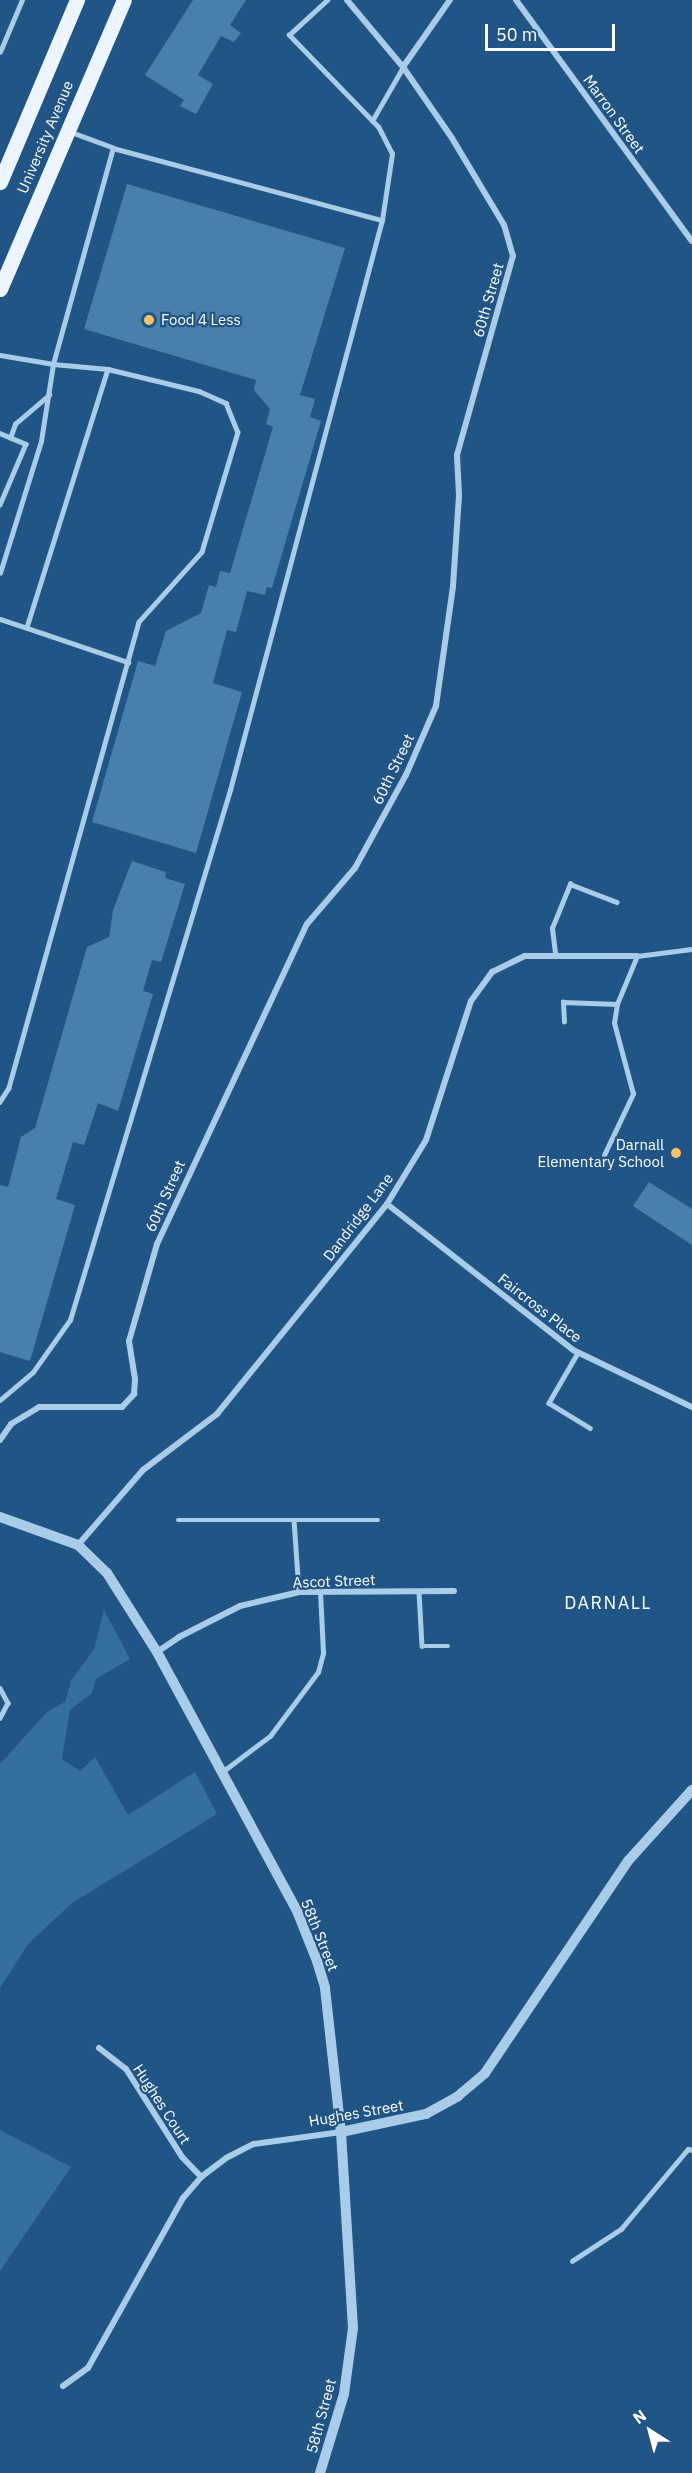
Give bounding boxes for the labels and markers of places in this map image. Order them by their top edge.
place label: Food 4 Less [161,311,241,329]
marker: Food 4 Less [142,313,156,327]
place label: Darnall Elementary School [537,1135,664,1170]
marker: Darnall Elementary School [669,1146,683,1160]

